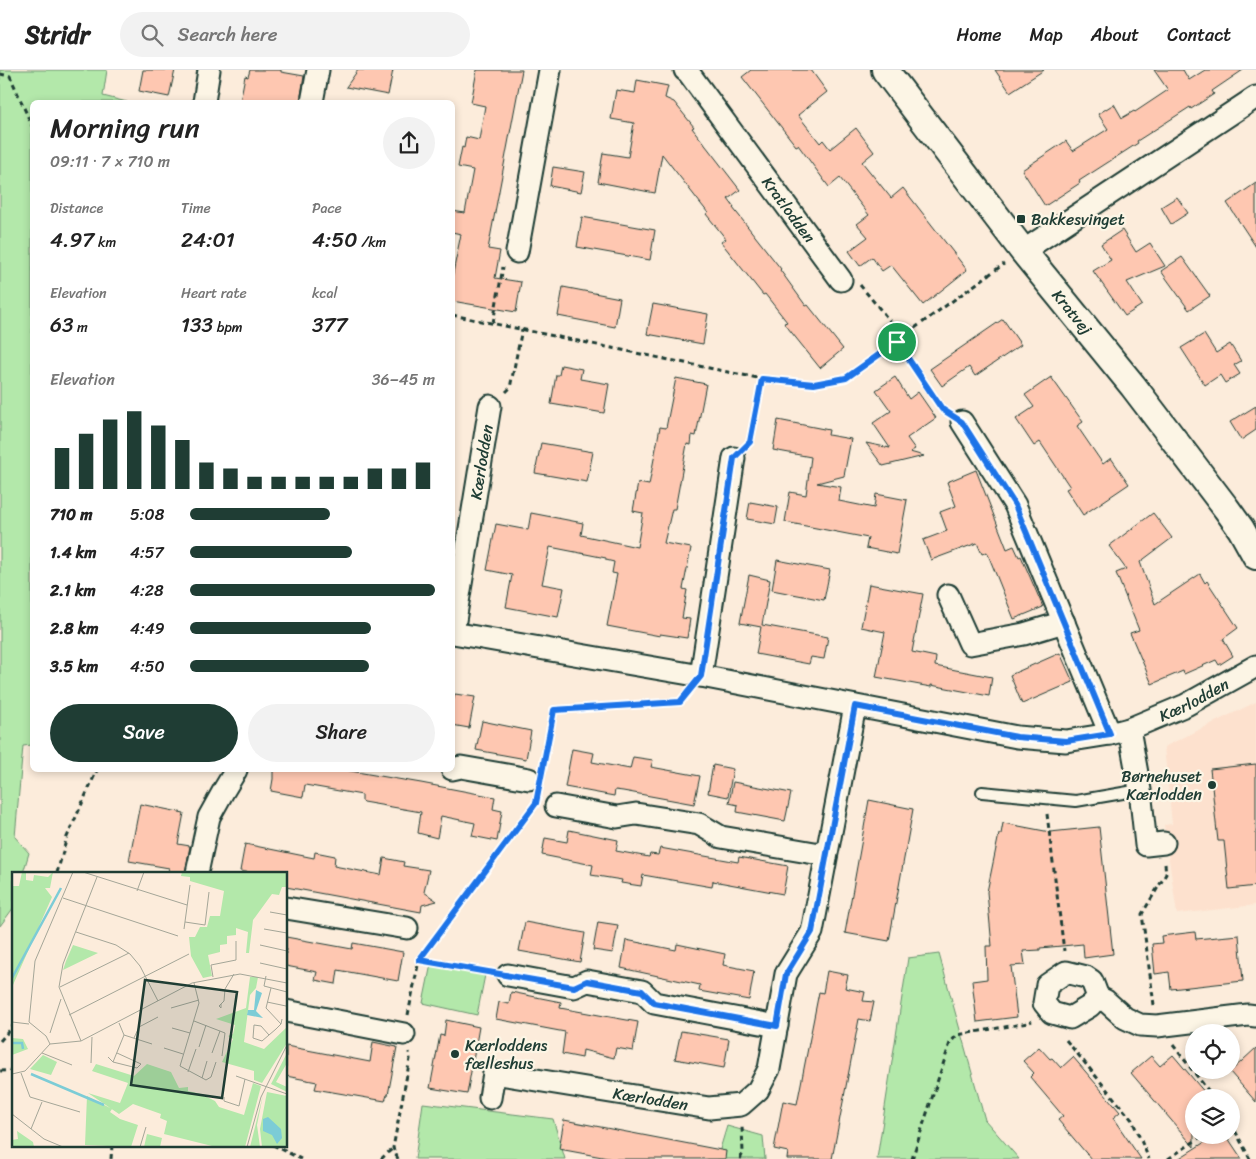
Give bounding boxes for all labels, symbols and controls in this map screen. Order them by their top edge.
search box [120,12,470,57]
text: Stridr [25,14,90,56]
text: Search here [178,18,278,51]
text: Home [957,19,1002,51]
text: Map [1030,19,1063,51]
text: About [1091,19,1139,51]
text: Contact [1167,19,1231,51]
icon: search [138,21,166,49]
text: Morning run [50,103,200,152]
button: share [383,117,435,169]
text: 09:11 · 7 × 710 m [50,147,170,176]
street label: Kratlodden [754,170,823,250]
text: Distance [50,196,103,221]
text: Time [181,196,211,221]
text: Pace [312,196,342,221]
place label: Bakkesvinget [1031,205,1125,234]
marker: Bakkesvinget [1015,213,1027,225]
text: 4.97 [50,221,94,259]
text: 24:01 [181,221,235,259]
text: 4:50 [312,221,358,259]
text: km [94,230,116,255]
text: /km [358,230,386,255]
text: Elevation [50,281,107,306]
text: Heart rate [181,281,247,306]
text: kcal [312,281,337,306]
street label: Kratvej [1044,283,1100,342]
text: 63 [50,306,73,344]
text: 133 [181,306,213,344]
text: 377 [312,306,348,344]
text: m [73,315,88,340]
text: bpm [213,315,243,340]
pin [876,321,918,363]
icon: arrive [883,328,911,356]
text: Elevation [50,365,115,394]
text: 36–45 m [372,365,435,394]
street label: Kærlodden [461,422,502,502]
text: 710 m [50,500,93,529]
text: 5:08 [130,500,164,529]
text: 1.4 km [50,538,97,567]
text: 4:57 [130,538,164,567]
text: 2.1 km [50,576,96,605]
text: 4:28 [130,576,164,605]
text: 2.8 km [50,614,99,643]
text: 4:49 [130,614,165,643]
text: 3.5 km [50,652,98,681]
text: 4:50 [130,652,165,681]
street label: Kærlodden [1154,670,1235,730]
button: Save [50,704,238,762]
button: Share [248,704,435,762]
place label: Børnehuset Kærlodden [1121,762,1202,809]
marker: Børnehuset Kærlodden [1206,779,1218,791]
inset map [12,872,288,1146]
map controls [1185,1024,1240,1144]
button: locate [1185,1024,1240,1079]
place label: Kærloddens fælleshus [465,1031,548,1078]
marker: Kærloddens fælleshus [449,1048,461,1060]
street label: Kærlodden [611,1079,691,1119]
button: layers [1185,1089,1240,1144]

